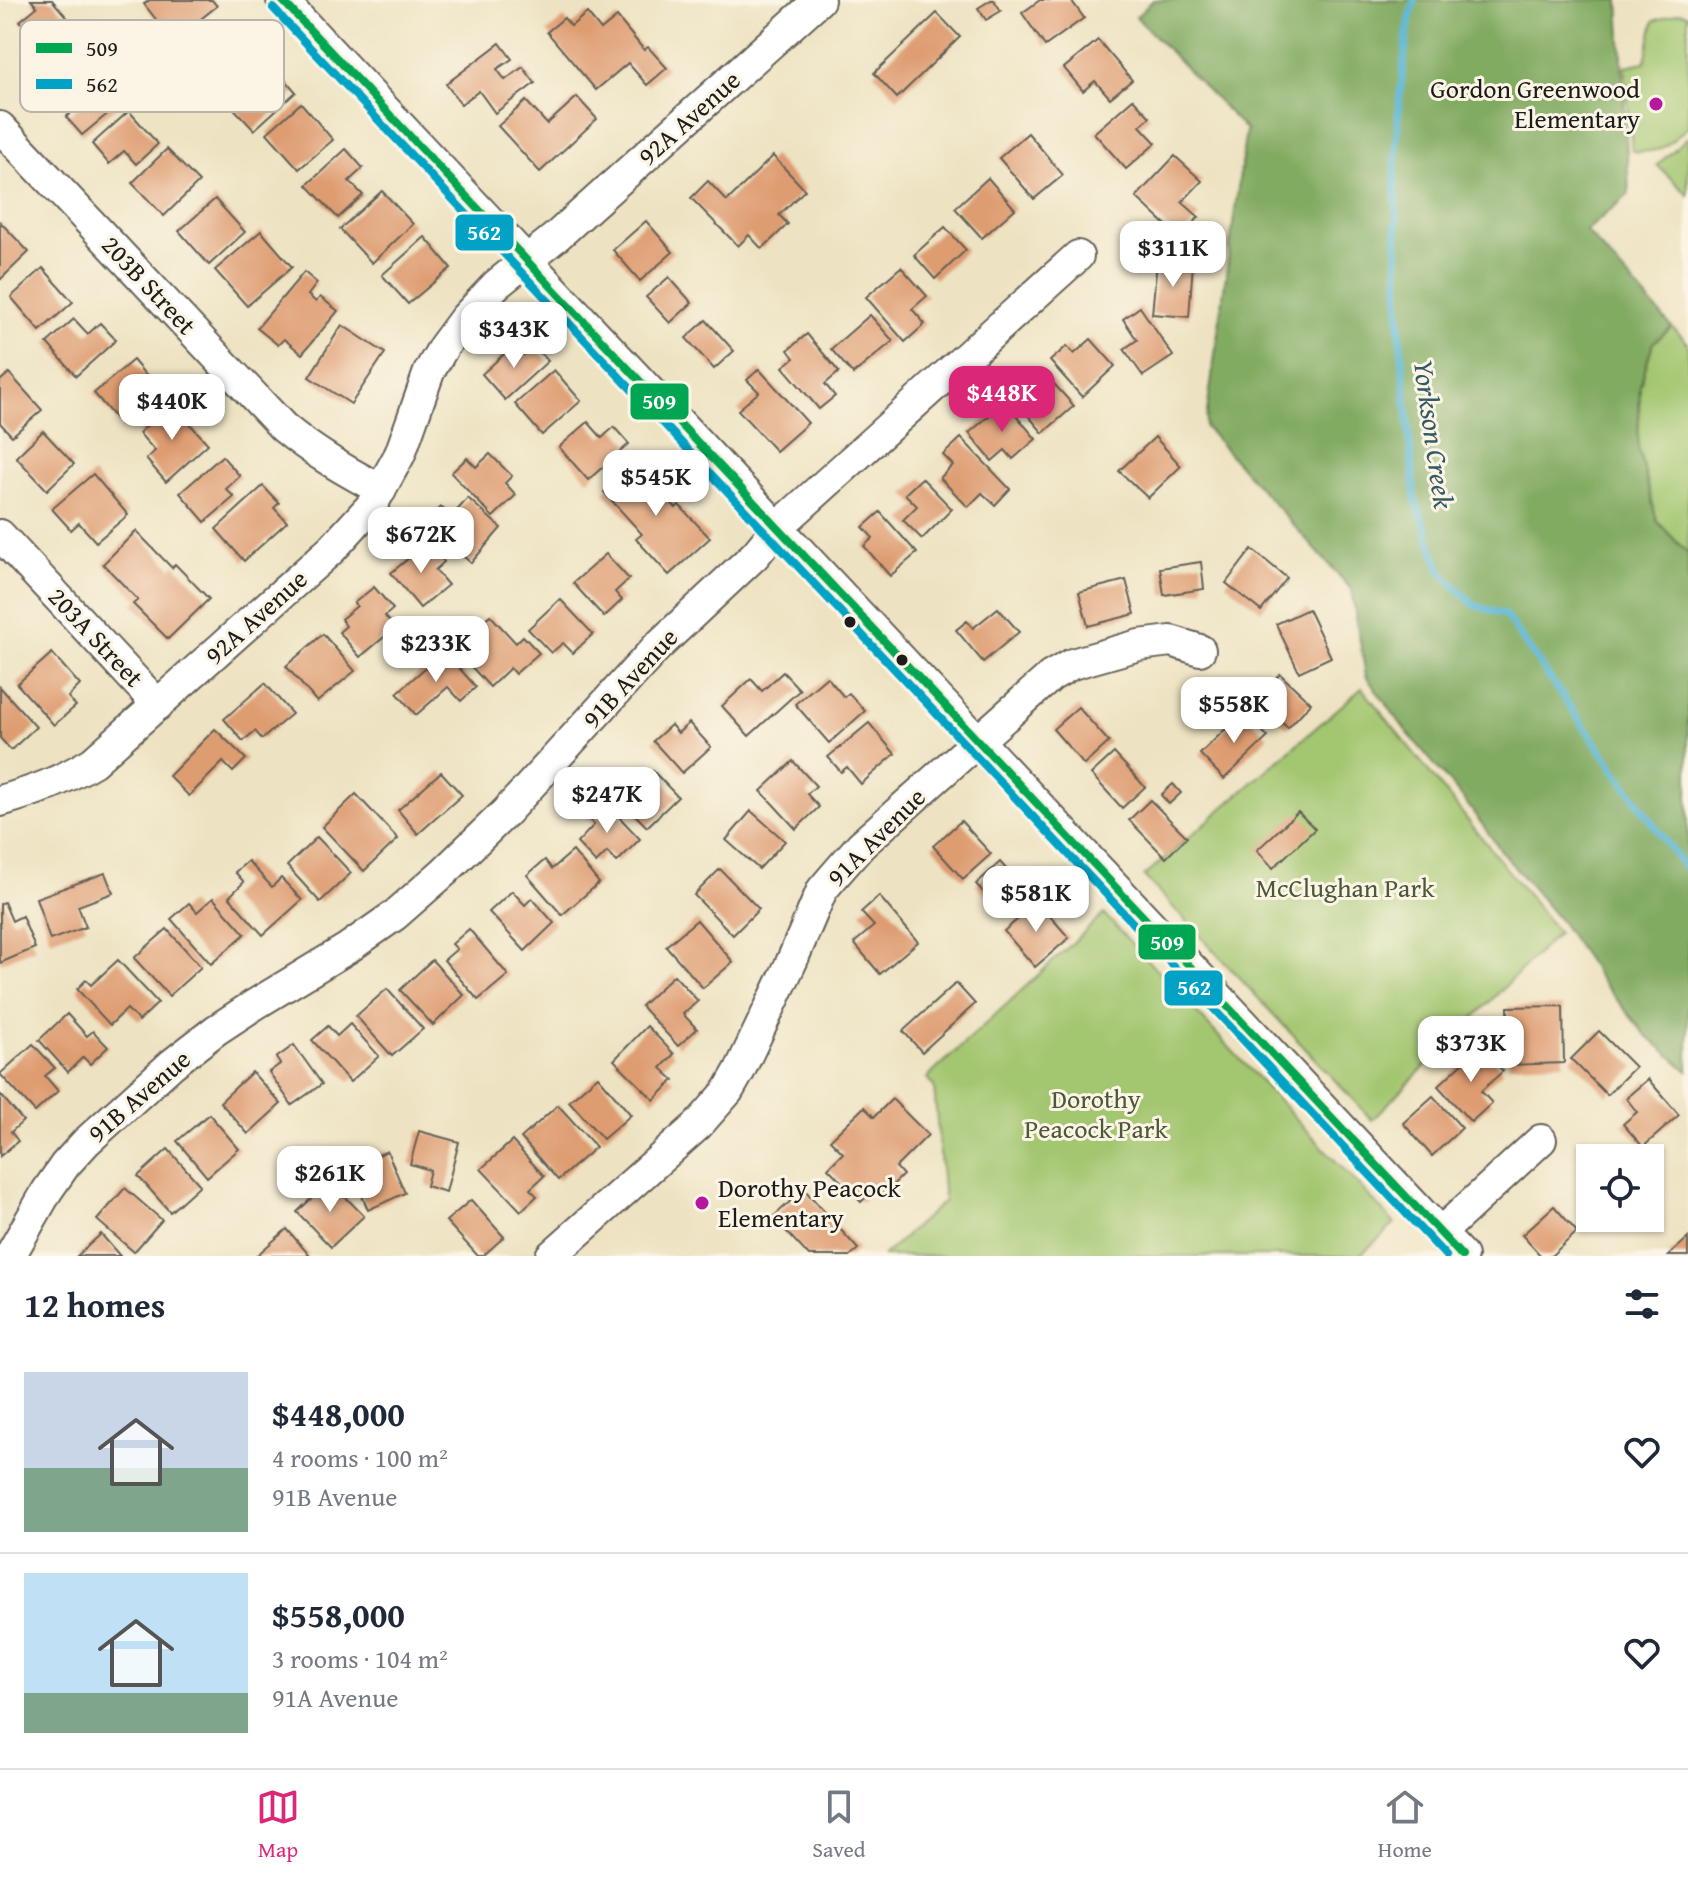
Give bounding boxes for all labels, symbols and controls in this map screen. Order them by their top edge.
legend [20,20,284,112]
text: 509 [86,32,118,64]
street label: 92A Avenue [629,61,749,174]
text: 562 [86,68,118,100]
place label: Gordon Greenwood Elementary [1430,69,1640,138]
marker: Gordon Greenwood Elementary [1647,95,1665,113]
line badge: 562 [454,213,515,252]
text: 562 [467,216,501,248]
pin: $311K [1117,221,1229,289]
street label: 203B Street [93,226,206,343]
text: $311K [1138,227,1208,266]
pin: $343K [458,302,570,370]
text: $343K [479,308,549,347]
water label: Yorkson Creek [1404,357,1465,511]
pin: $448K [946,366,1058,434]
text: $448K [967,372,1037,411]
pin: $440K [116,374,228,442]
text: $440K [137,380,207,419]
line badge: 509 [629,382,690,421]
text: 509 [642,385,676,417]
pin: $545K [600,450,712,518]
text: $545K [621,456,691,495]
pin: $672K [365,507,477,575]
text: $672K [386,513,456,552]
street label: 92A Avenue [196,560,316,673]
street label: 203A Street [40,578,153,696]
unlabelled marker [842,614,858,630]
pin: $233K [380,616,492,684]
street label: 91B Avenue [573,619,687,737]
text: $233K [401,622,471,661]
unlabelled marker [894,652,910,668]
pin: $558K [1178,677,1290,745]
text: $558K [1199,683,1269,722]
pin: $247K [551,767,663,835]
text: $247K [572,773,642,812]
street label: 91A Avenue [817,778,934,895]
pin: $581K [980,866,1092,934]
park label: McClughan Park [1256,868,1435,907]
text: $581K [1001,872,1071,911]
line badge: 509 [1137,923,1197,961]
text: 509 [1150,926,1184,958]
line badge: 562 [1163,969,1224,1007]
text: 562 [1177,971,1211,1003]
pin: $373K [1415,1016,1527,1084]
text: $373K [1436,1022,1506,1061]
street label: 91B Avenue [79,1040,199,1151]
park label: Dorothy Peacock Park [1024,1079,1169,1148]
map controls [1576,1144,1664,1232]
button: locate [1576,1144,1664,1232]
pin: $261K [274,1146,386,1214]
text: $261K [295,1152,365,1191]
place label: Dorothy Peacock Elementary [718,1168,901,1237]
marker: Dorothy Peacock Elementary [693,1194,711,1212]
text: 12 homes [24,1280,165,1329]
icon: filters [1620,1282,1664,1326]
text: $448,000 [272,1389,405,1438]
icon: home [88,1404,184,1500]
icon: heart [1620,1430,1664,1474]
text: 4 rooms · 100 m² [272,1438,448,1477]
text: 91B Avenue [272,1477,397,1516]
text: $558,000 [272,1590,405,1639]
icon: home [88,1605,184,1701]
icon: heart [1620,1631,1664,1675]
text: 3 rooms · 104 m² [272,1639,448,1678]
text: 91A Avenue [272,1678,398,1717]
tab: Map [256,1785,300,1865]
tab: Saved [812,1785,866,1865]
tab: Home [1378,1785,1432,1865]

